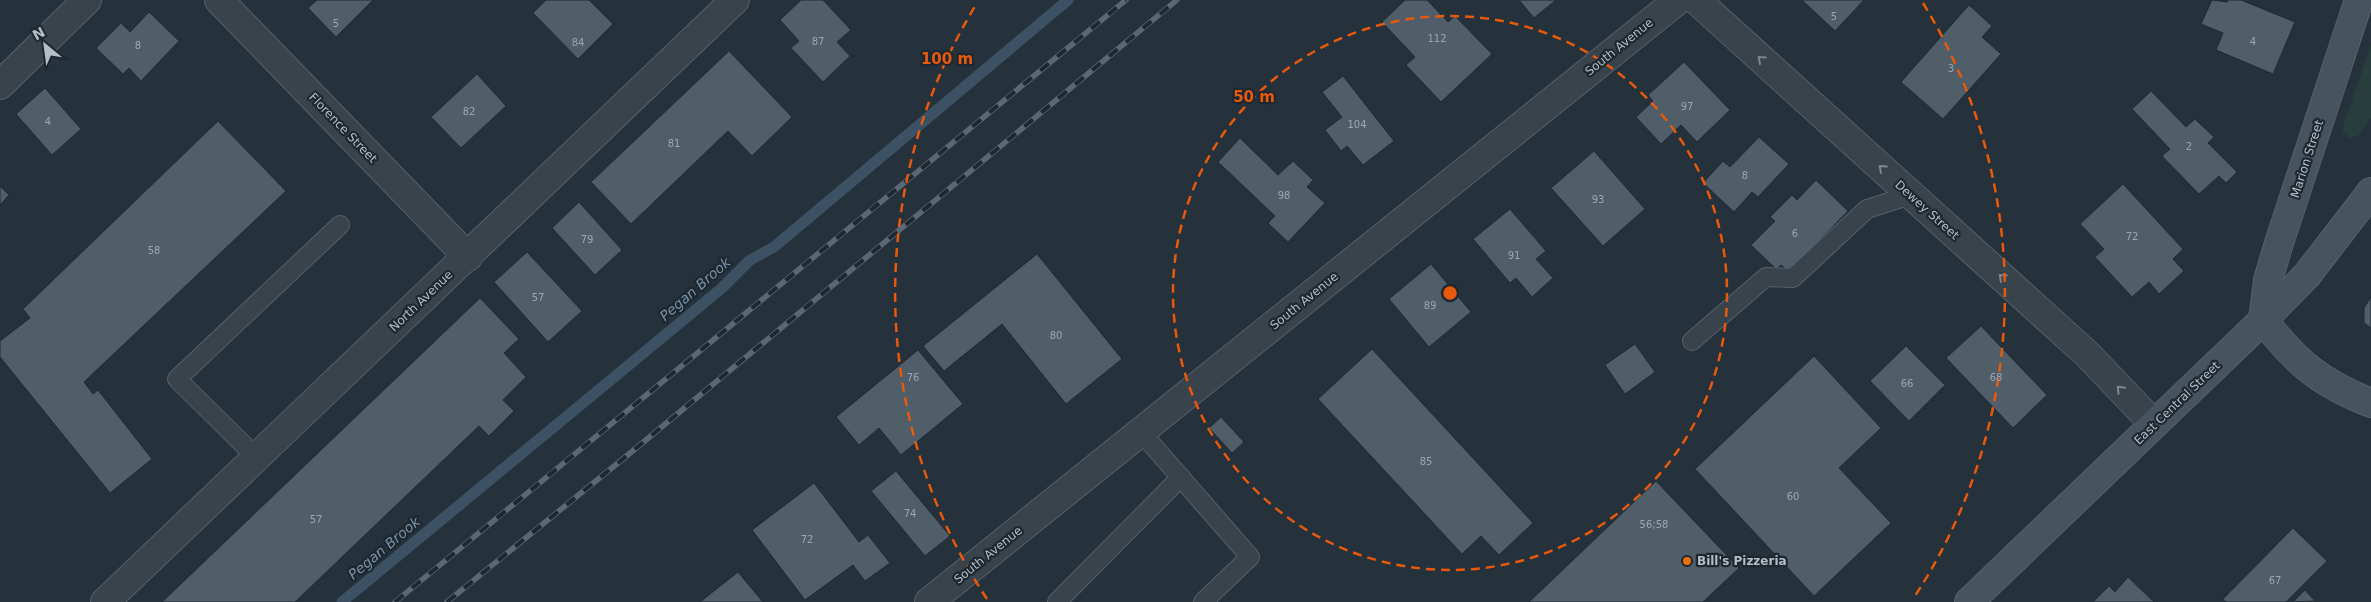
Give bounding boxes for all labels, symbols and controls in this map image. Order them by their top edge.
house number: 5 [1831,11,1837,22]
street label: South Avenue [1582,15,1656,79]
house number: 5 [333,18,339,29]
north arrow [20,20,70,70]
text: N [30,24,48,43]
house number: 112 [1427,33,1447,44]
house number: 87 [812,36,824,47]
house number: 4 [2250,36,2256,47]
house number: 84 [572,37,584,48]
house number: 8 [135,40,141,51]
text: 100 m [921,50,973,68]
one-way arrow [1758,56,1767,65]
house number: 3 [1948,63,1954,74]
text: 50 m [1233,88,1275,106]
street label: Florence Street [306,90,380,166]
house number: 97 [1681,101,1693,112]
house number: 82 [463,106,475,117]
house number: 4 [45,116,51,127]
street label: Marion Street [2288,118,2326,200]
house number: 104 [1347,119,1367,130]
house number: 81 [668,138,680,149]
house number: 2 [2186,141,2192,152]
one-way arrow [1878,165,1887,174]
house number: 8 [1742,170,1748,181]
street label: Dewey Street [1892,178,1962,243]
house number: 98 [1278,190,1290,201]
house number: 93 [1592,194,1604,205]
house number: 6 [1792,228,1798,239]
house number: 72 [2126,231,2138,242]
house number: 79 [581,234,593,245]
house number: 58 [148,245,160,256]
house number: 91 [1508,250,1520,261]
water label: Pegan Brook [656,253,734,324]
street label: North Avenue [387,267,455,335]
street label: South Avenue [1267,269,1341,333]
one-way arrow [1998,274,2007,283]
centre of rings [1441,284,1459,302]
house number: 57 [532,292,544,303]
house number: 89 [1424,300,1436,311]
house number: 80 [1050,330,1062,341]
street label: East Central Street [2131,358,2223,448]
house number: 76 [907,372,919,383]
house number: 68 [1990,372,2002,383]
house number: 66 [1901,378,1913,389]
one-way arrow [2117,385,2126,394]
house number: 85 [1420,456,1432,467]
house number: 60 [1787,491,1799,502]
house number: 74 [904,508,916,519]
water label: Pegan Brook [345,513,424,583]
house number: 57 [310,514,322,525]
house number: 56;58 [1640,519,1668,530]
street label: South Avenue [951,523,1025,587]
house number: 72 [801,534,813,545]
place label: Bill's Pizzeria [1697,554,1787,568]
marker: Bill's Pizzeria [1681,555,1693,567]
house number: 67 [2269,575,2281,586]

